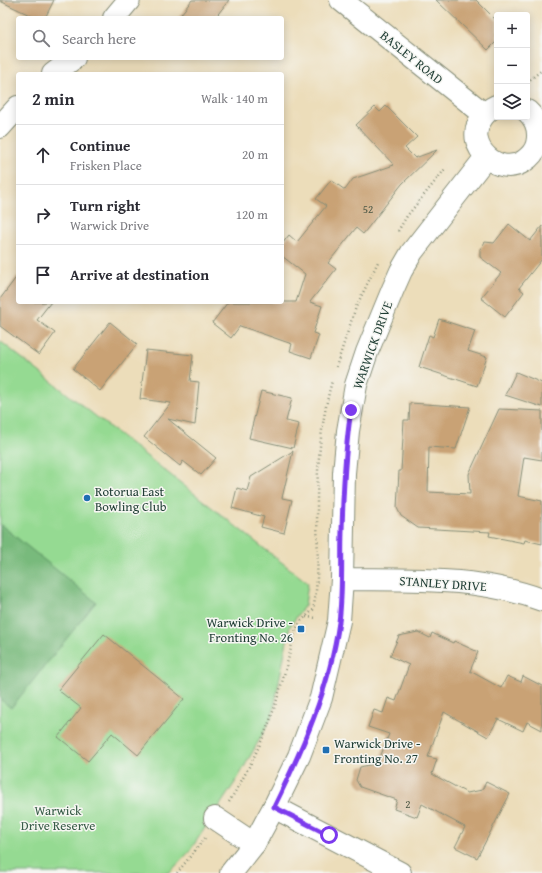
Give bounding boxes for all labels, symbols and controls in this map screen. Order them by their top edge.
map controls [494,12,530,120]
button: + [494,12,530,48]
search box [16,16,284,60]
street label: BASLEY ROAD [376,26,447,89]
icon: search [30,27,52,49]
text: Search here [62,28,136,49]
button: − [494,48,530,84]
button: layers [494,84,530,120]
text: 2 min [32,86,74,111]
text: Walk · 140 m [201,89,268,108]
text: Continue [70,135,131,156]
icon: ahead [32,144,54,166]
text: 20 m [242,145,268,164]
text: Frisken Place [70,156,142,175]
text: Turn right [70,195,141,216]
house number: 52 [363,201,373,217]
icon: right [32,204,54,226]
text: 120 m [236,205,268,224]
text: Warwick Drive [70,216,149,235]
icon: arrive [32,264,54,286]
text: Arrive at destination [70,264,209,285]
street label: WARWICK DRIVE [348,298,397,392]
route end [342,401,360,419]
place label: Rotorua East Bowling Club [95,482,167,516]
marker: Rotorua East Bowling Club [82,493,92,503]
street label: STANLEY DRIVE [399,571,488,596]
place label: Warwick Drive - Fronting No. 26 [207,613,294,647]
marker: Warwick Drive - Fronting No. 26 [296,624,306,634]
place label: Warwick Drive - Fronting No. 27 [334,734,421,768]
marker: Warwick Drive - Fronting No. 27 [321,745,331,755]
house number: 2 [405,796,411,812]
park label: Warwick Drive Reserve [21,801,95,835]
route start [320,826,338,844]

